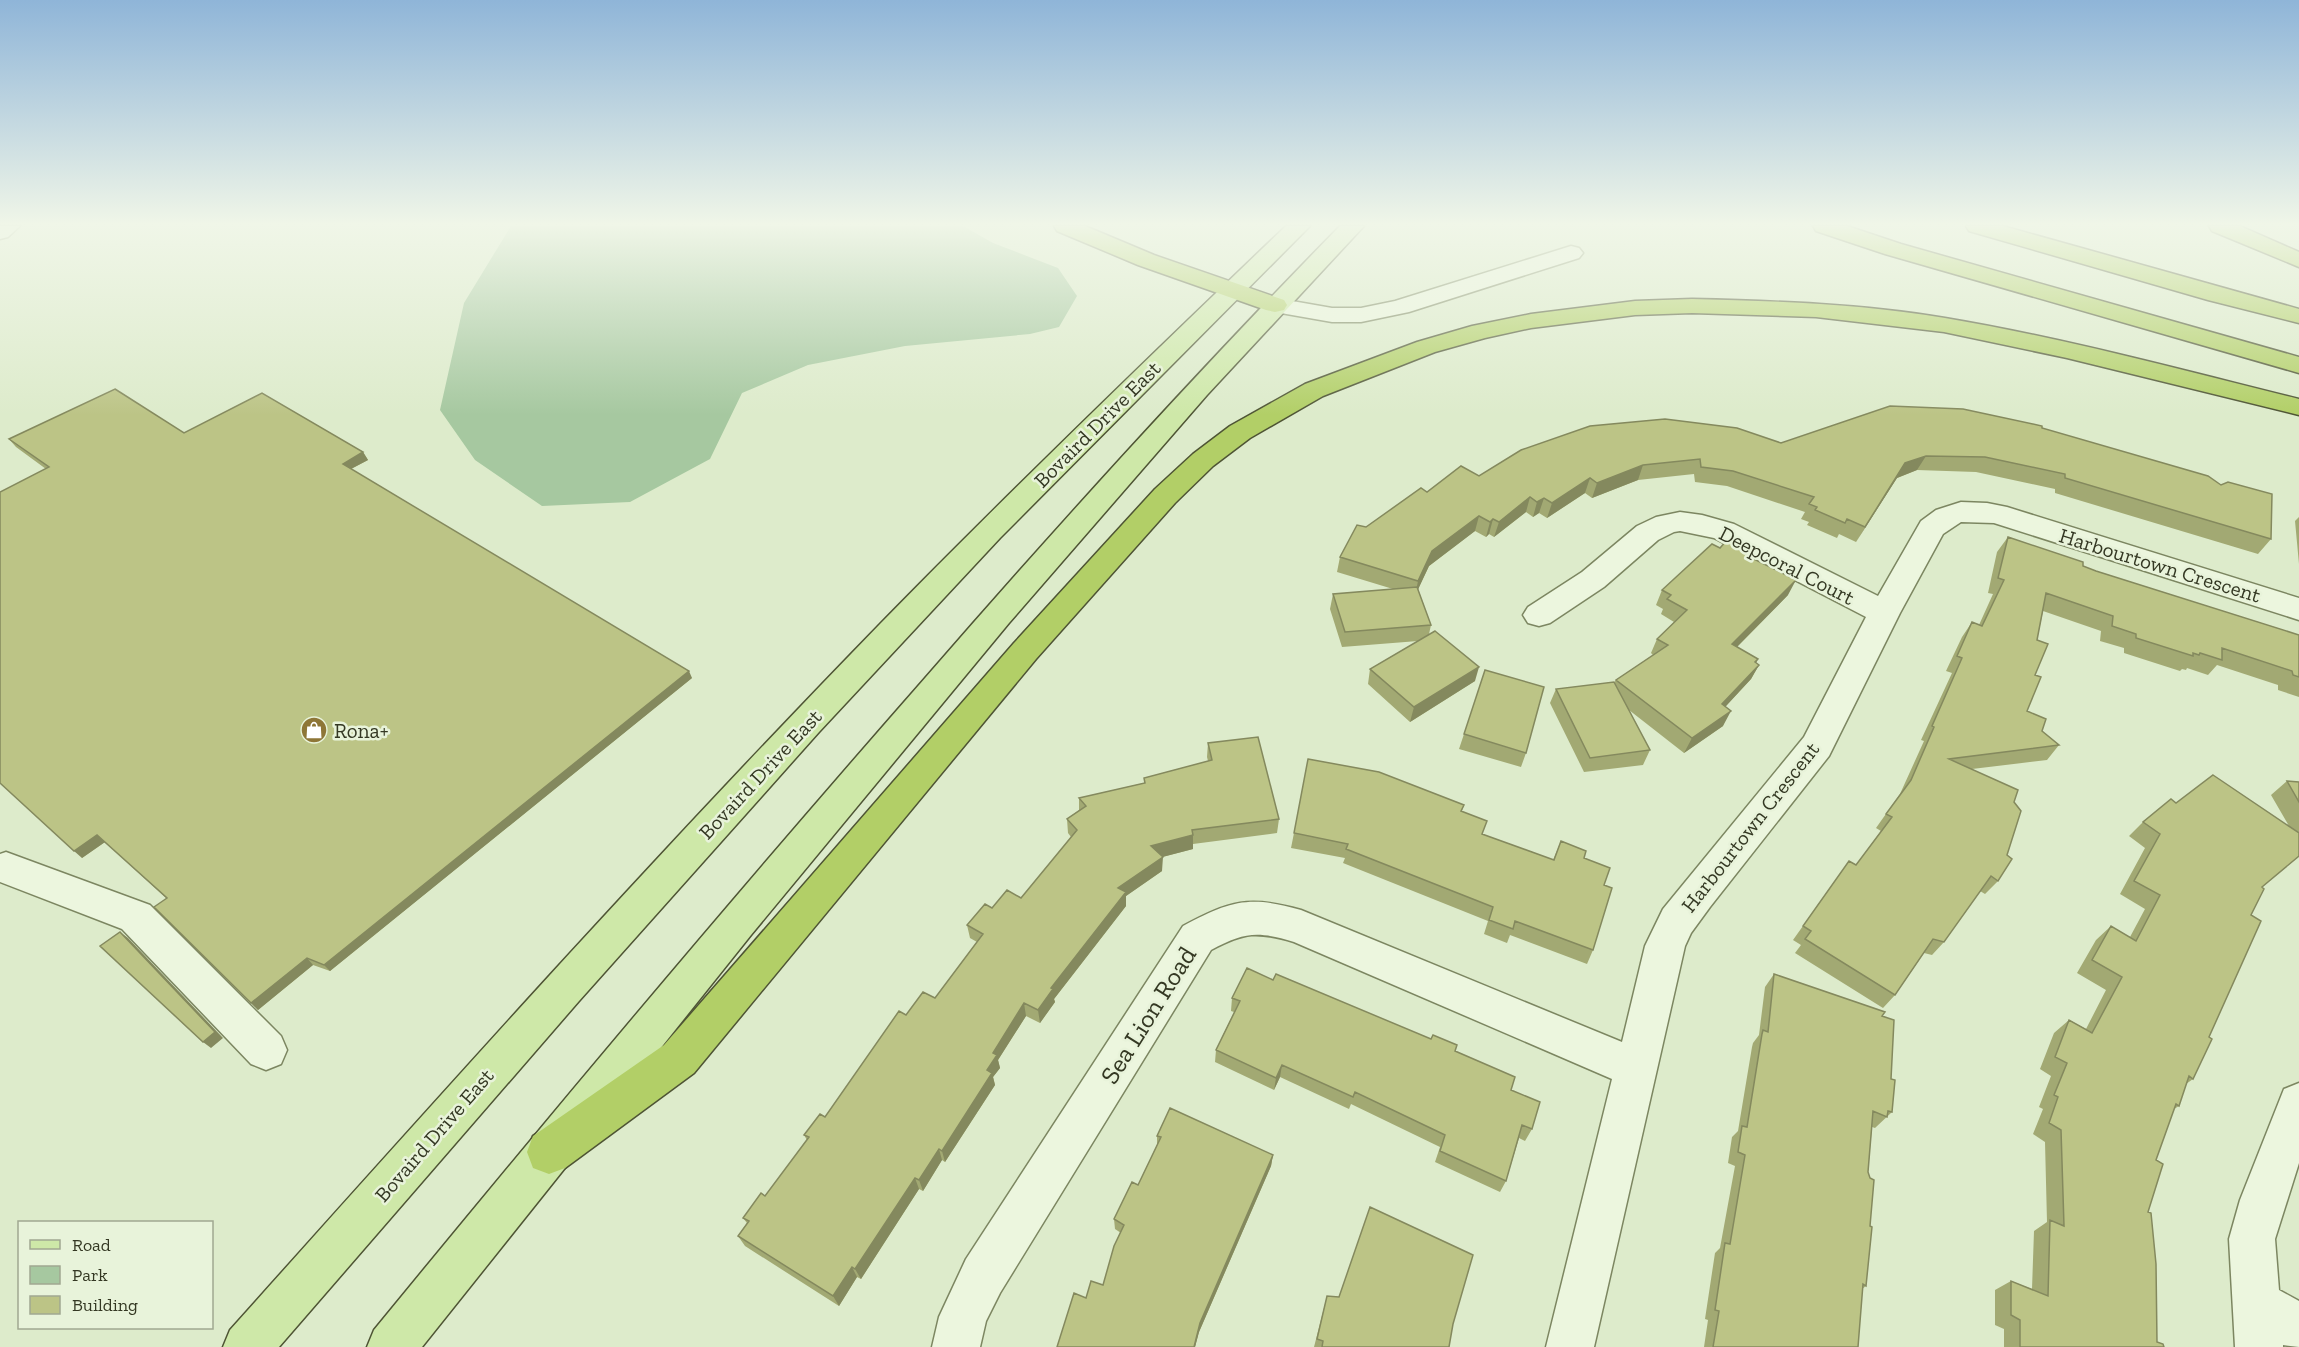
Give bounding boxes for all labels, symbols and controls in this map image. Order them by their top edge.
street label: Bovaird Drive East [1029,355,1166,492]
street label: Deepcoral Court [1715,520,1859,610]
street label: Harbourtown Crescent [2056,522,2264,608]
street label: Bovaird Drive East [693,704,827,844]
shop icon: Rona+ [299,715,329,745]
place label: Rona+ [334,718,389,743]
street label: Harbourtown Crescent [1676,737,1824,917]
street label: Sea Lion Road [1093,940,1203,1090]
street label: Bovaird Drive East [369,1063,499,1207]
legend [18,1221,213,1329]
text: Road [72,1234,111,1256]
text: Park [72,1264,108,1286]
text: Building [72,1294,138,1316]

